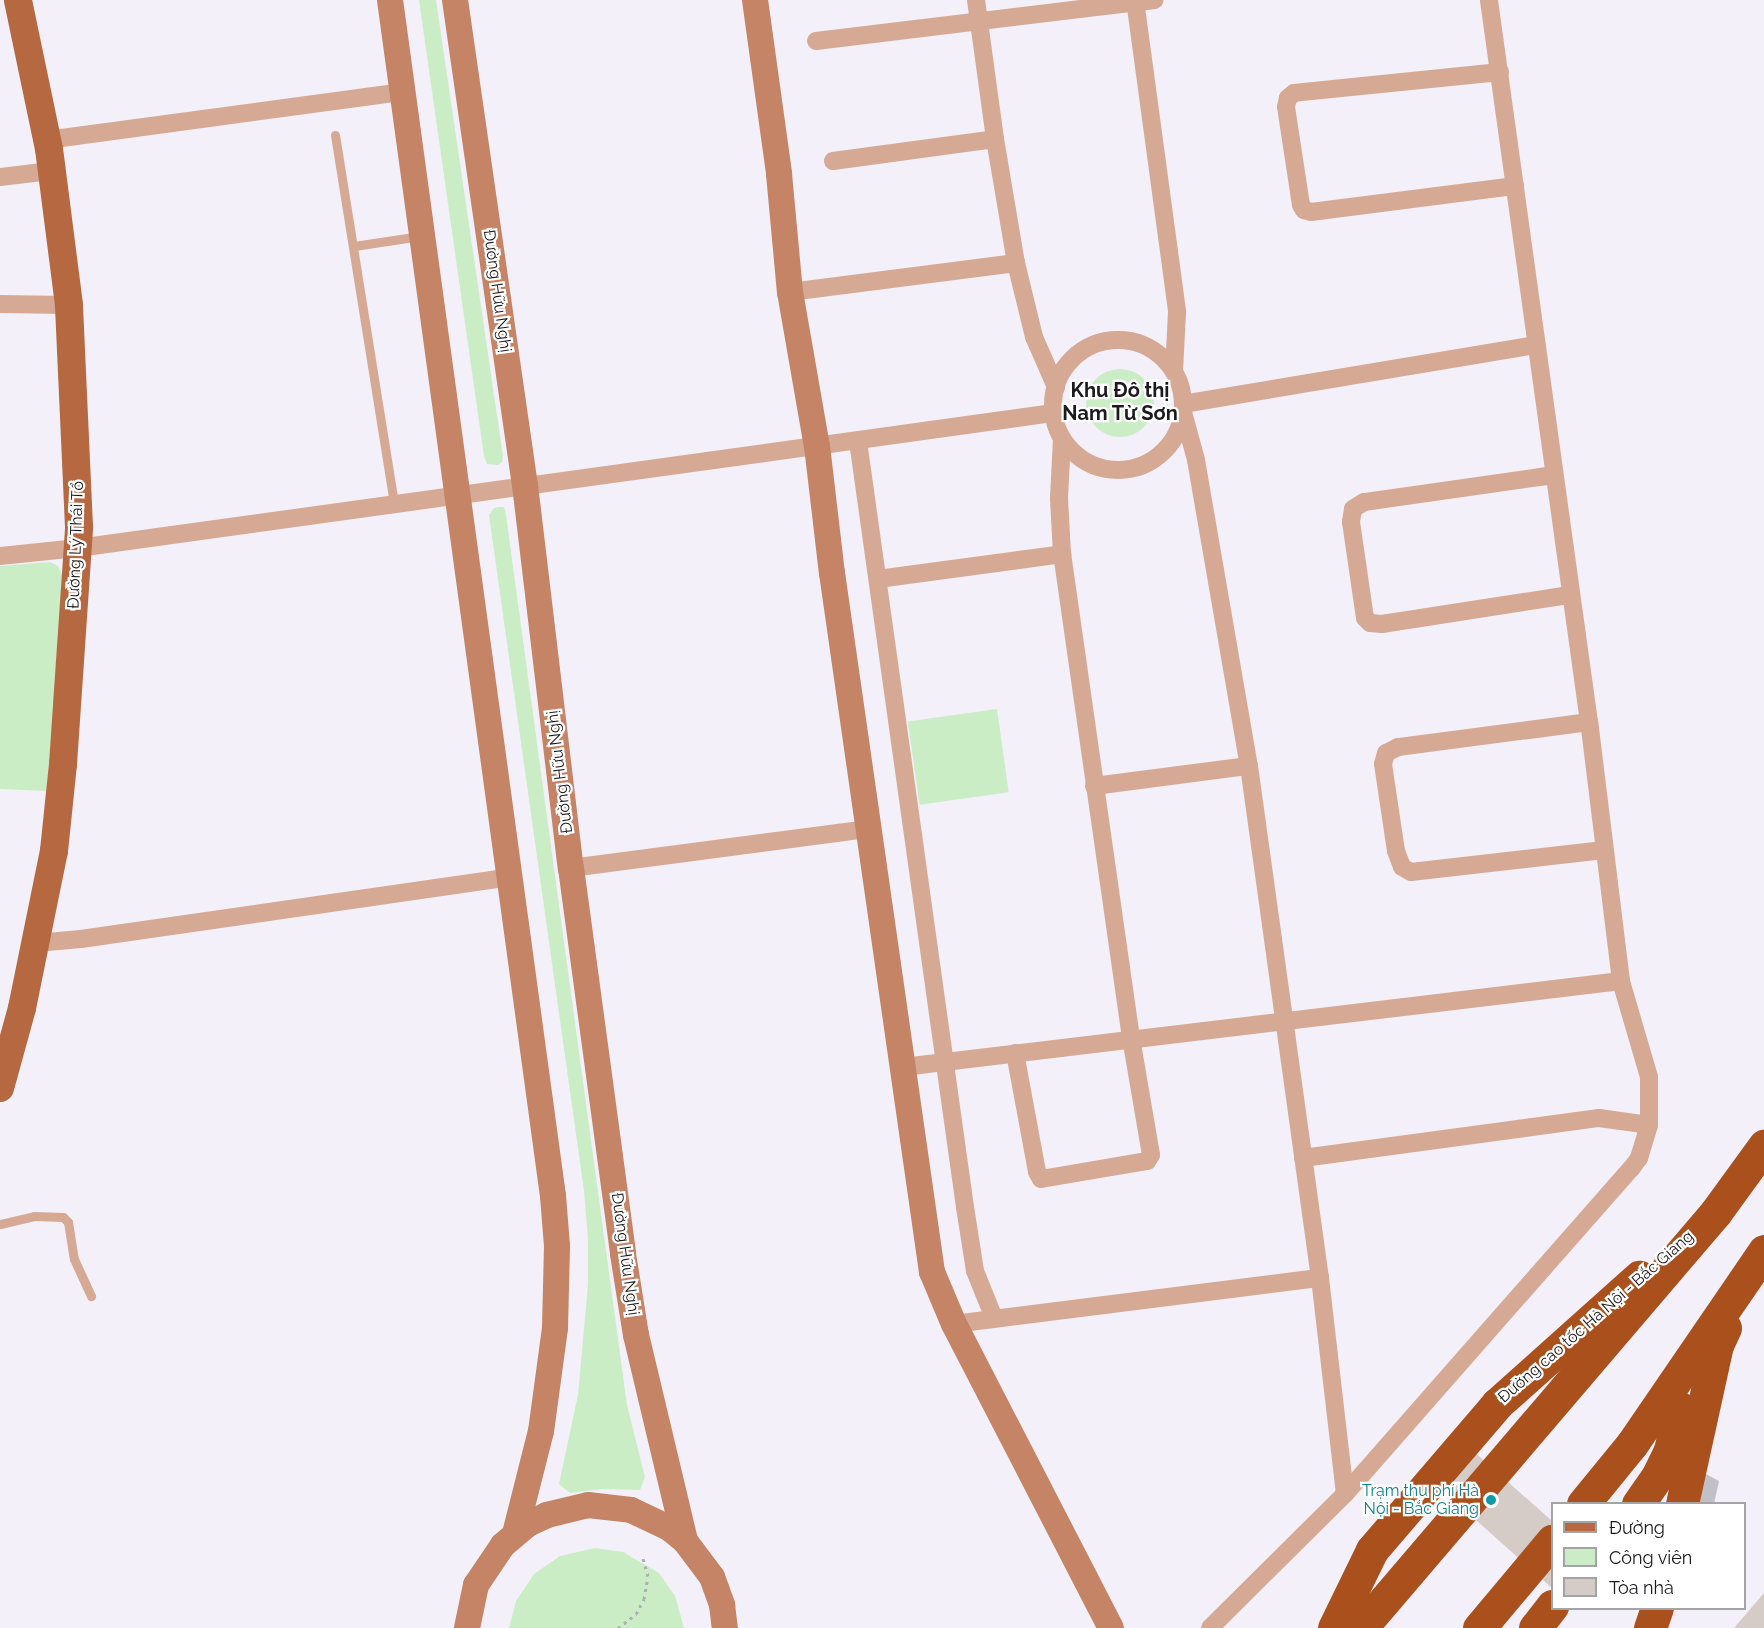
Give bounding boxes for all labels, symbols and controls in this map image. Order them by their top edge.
street label: Đường Hữu Nghị [479,228,515,354]
district label: Khu Đô thị Nam Từ Sơn [1062,379,1178,426]
street label: Đường Lý Thái Tổ [64,480,88,610]
street label: Đường Hữu Nghị [543,709,577,835]
street label: Đường Hữu Nghị [607,1191,643,1317]
street label: Đường cao tốc Hà Nội - Bắc Giang [1494,1227,1698,1407]
place label: Trạm thu phí Hà Nội - Bắc Giang [1362,1481,1479,1519]
marker: Trạm thu phí Hà Nội - Bắc Giang [1484,1493,1498,1507]
legend [1551,1502,1746,1610]
text: Đường [1609,1517,1665,1538]
text: Công viên [1609,1547,1692,1568]
text: Tòa nhà [1609,1577,1674,1598]

